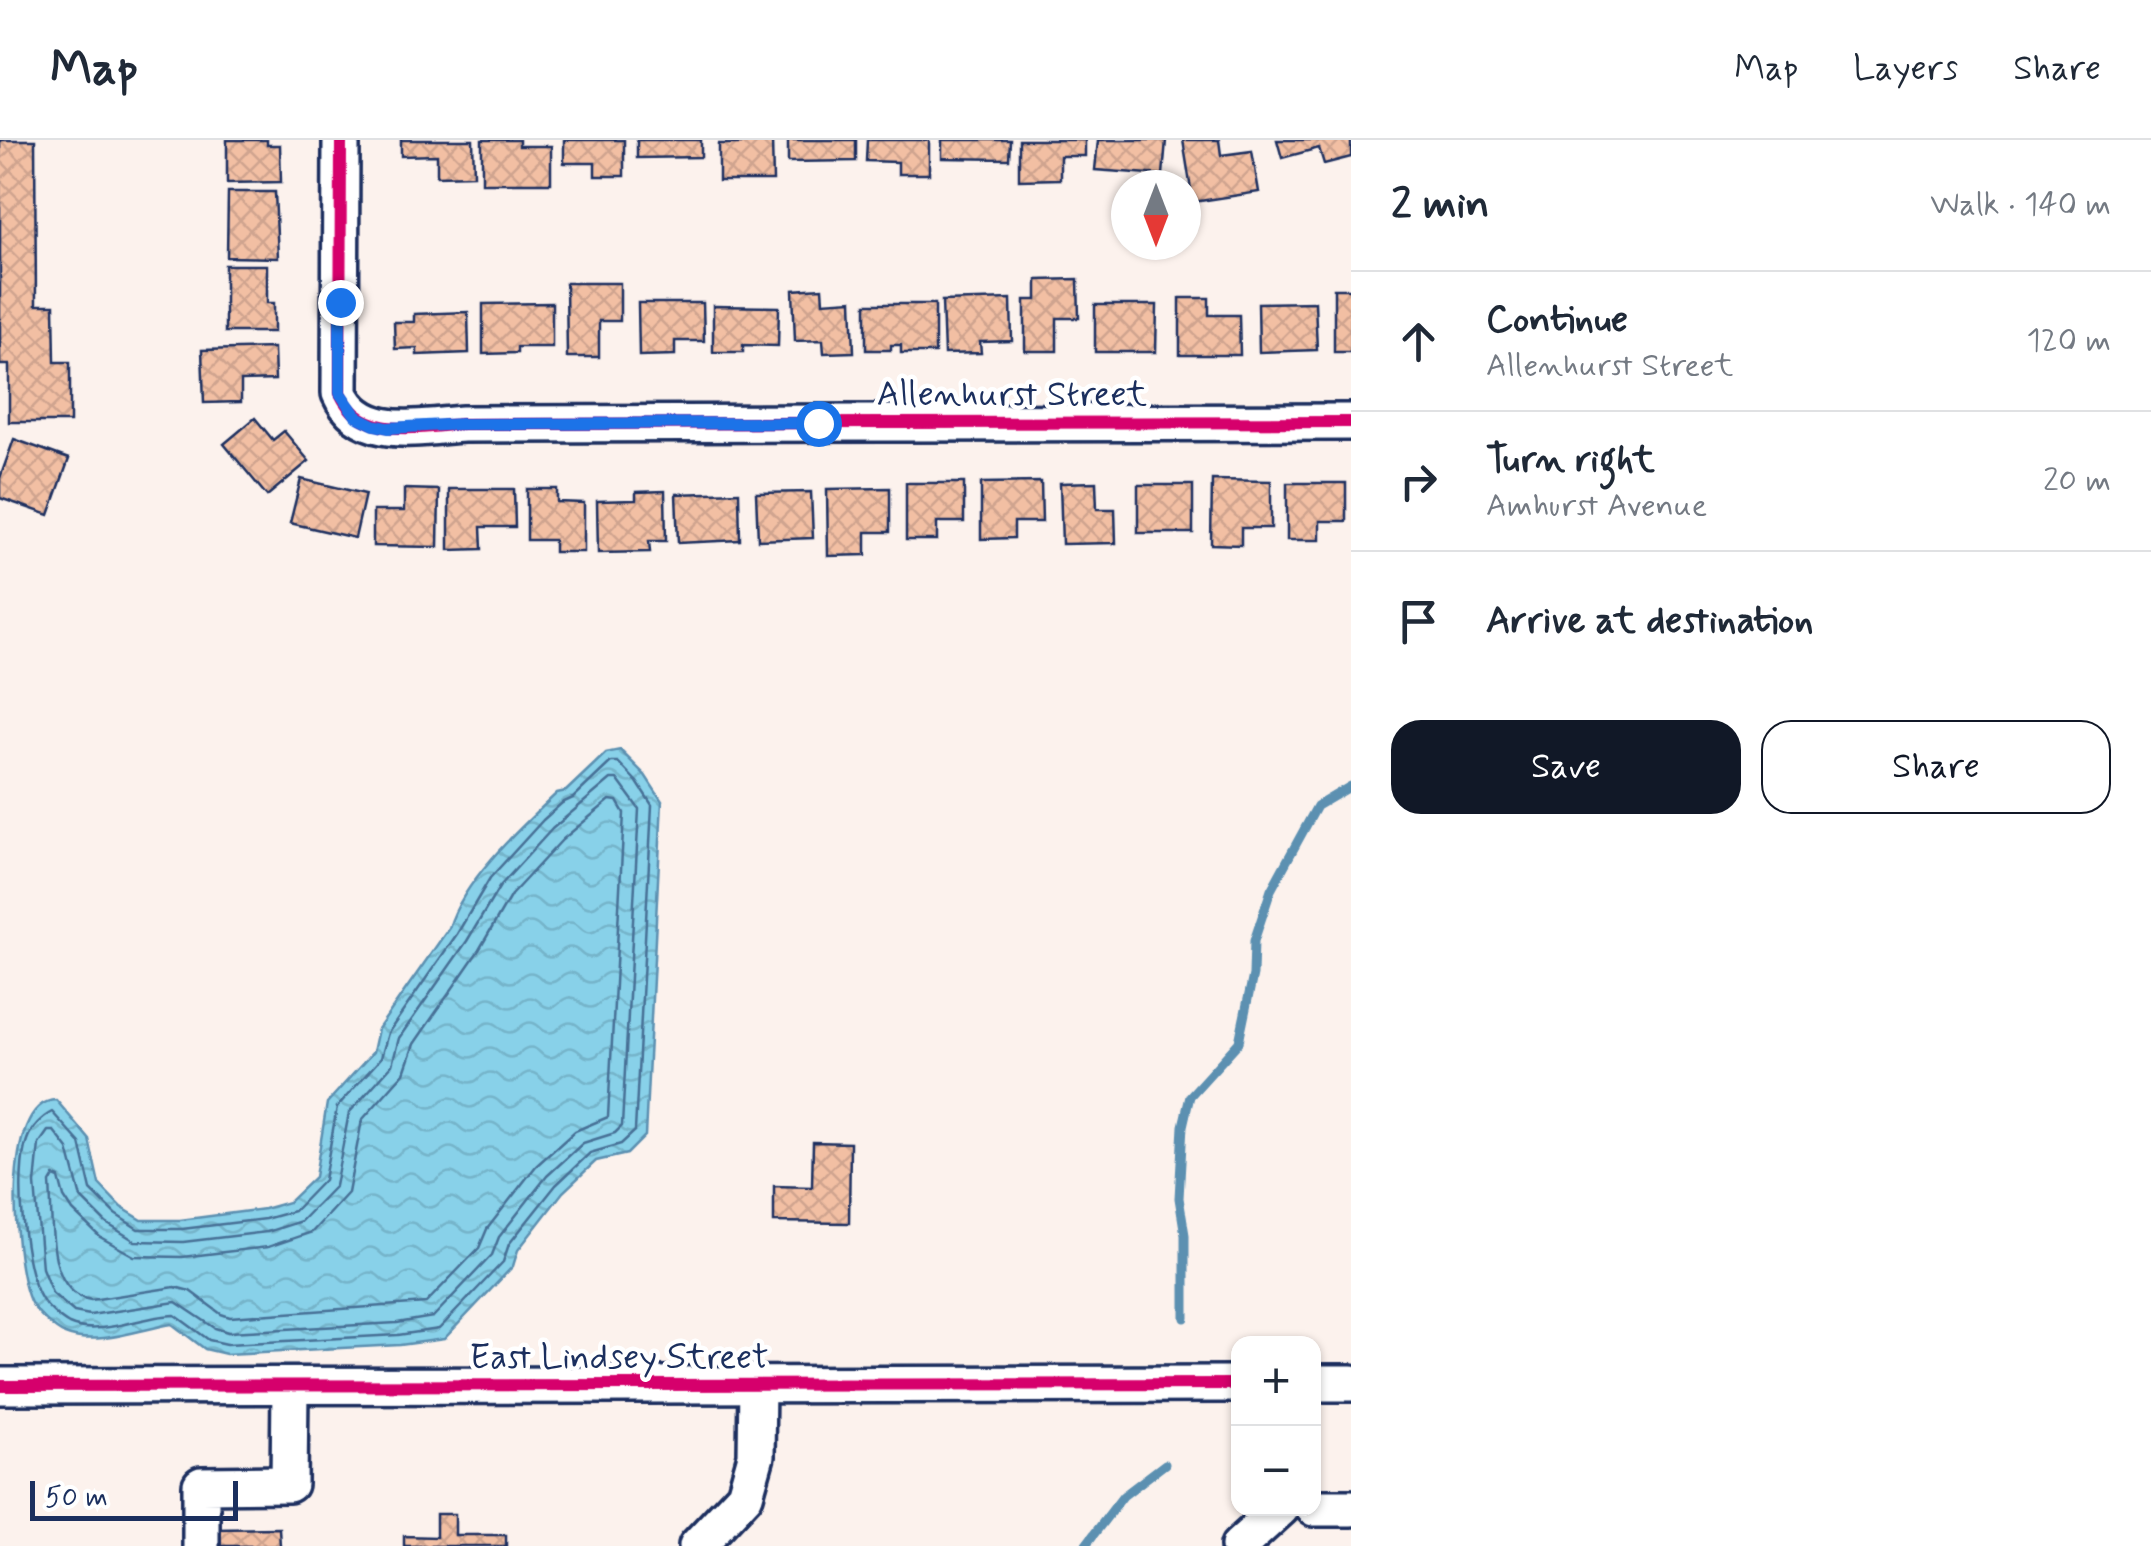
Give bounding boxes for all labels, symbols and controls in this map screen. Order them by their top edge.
text: Map [50,38,138,101]
text: Map [1734,46,1798,92]
text: Layers [1853,46,1958,92]
text: Share [2013,46,2101,92]
north arrow [1111,170,1201,260]
text: 2 min [1391,178,1490,233]
text: Walk · 140 m [1930,184,2111,226]
route end [318,280,364,326]
text: Continue [1486,296,1628,345]
icon: ahead [1391,314,1446,369]
text: 120 m [2026,320,2111,362]
text: Allenhurst Street [1486,345,1733,387]
street label: Allenhurst Street [877,372,1148,418]
route start [796,401,842,447]
text: Turn right [1486,436,1655,485]
icon: right [1391,454,1446,509]
text: 20 m [2043,460,2111,502]
text: Amhurst Avenue [1486,485,1707,527]
icon: arrive [1391,594,1446,649]
text: Arrive at destination [1486,597,1813,646]
button: Save [1391,720,1741,814]
button: Share [1761,720,2111,814]
street label: East Lindsey Street [469,1335,769,1381]
map controls [1231,1336,1321,1516]
button: + [1231,1336,1321,1426]
button: − [1231,1426,1321,1516]
scale bar [30,1476,238,1520]
text: 50 m [45,1480,108,1517]

